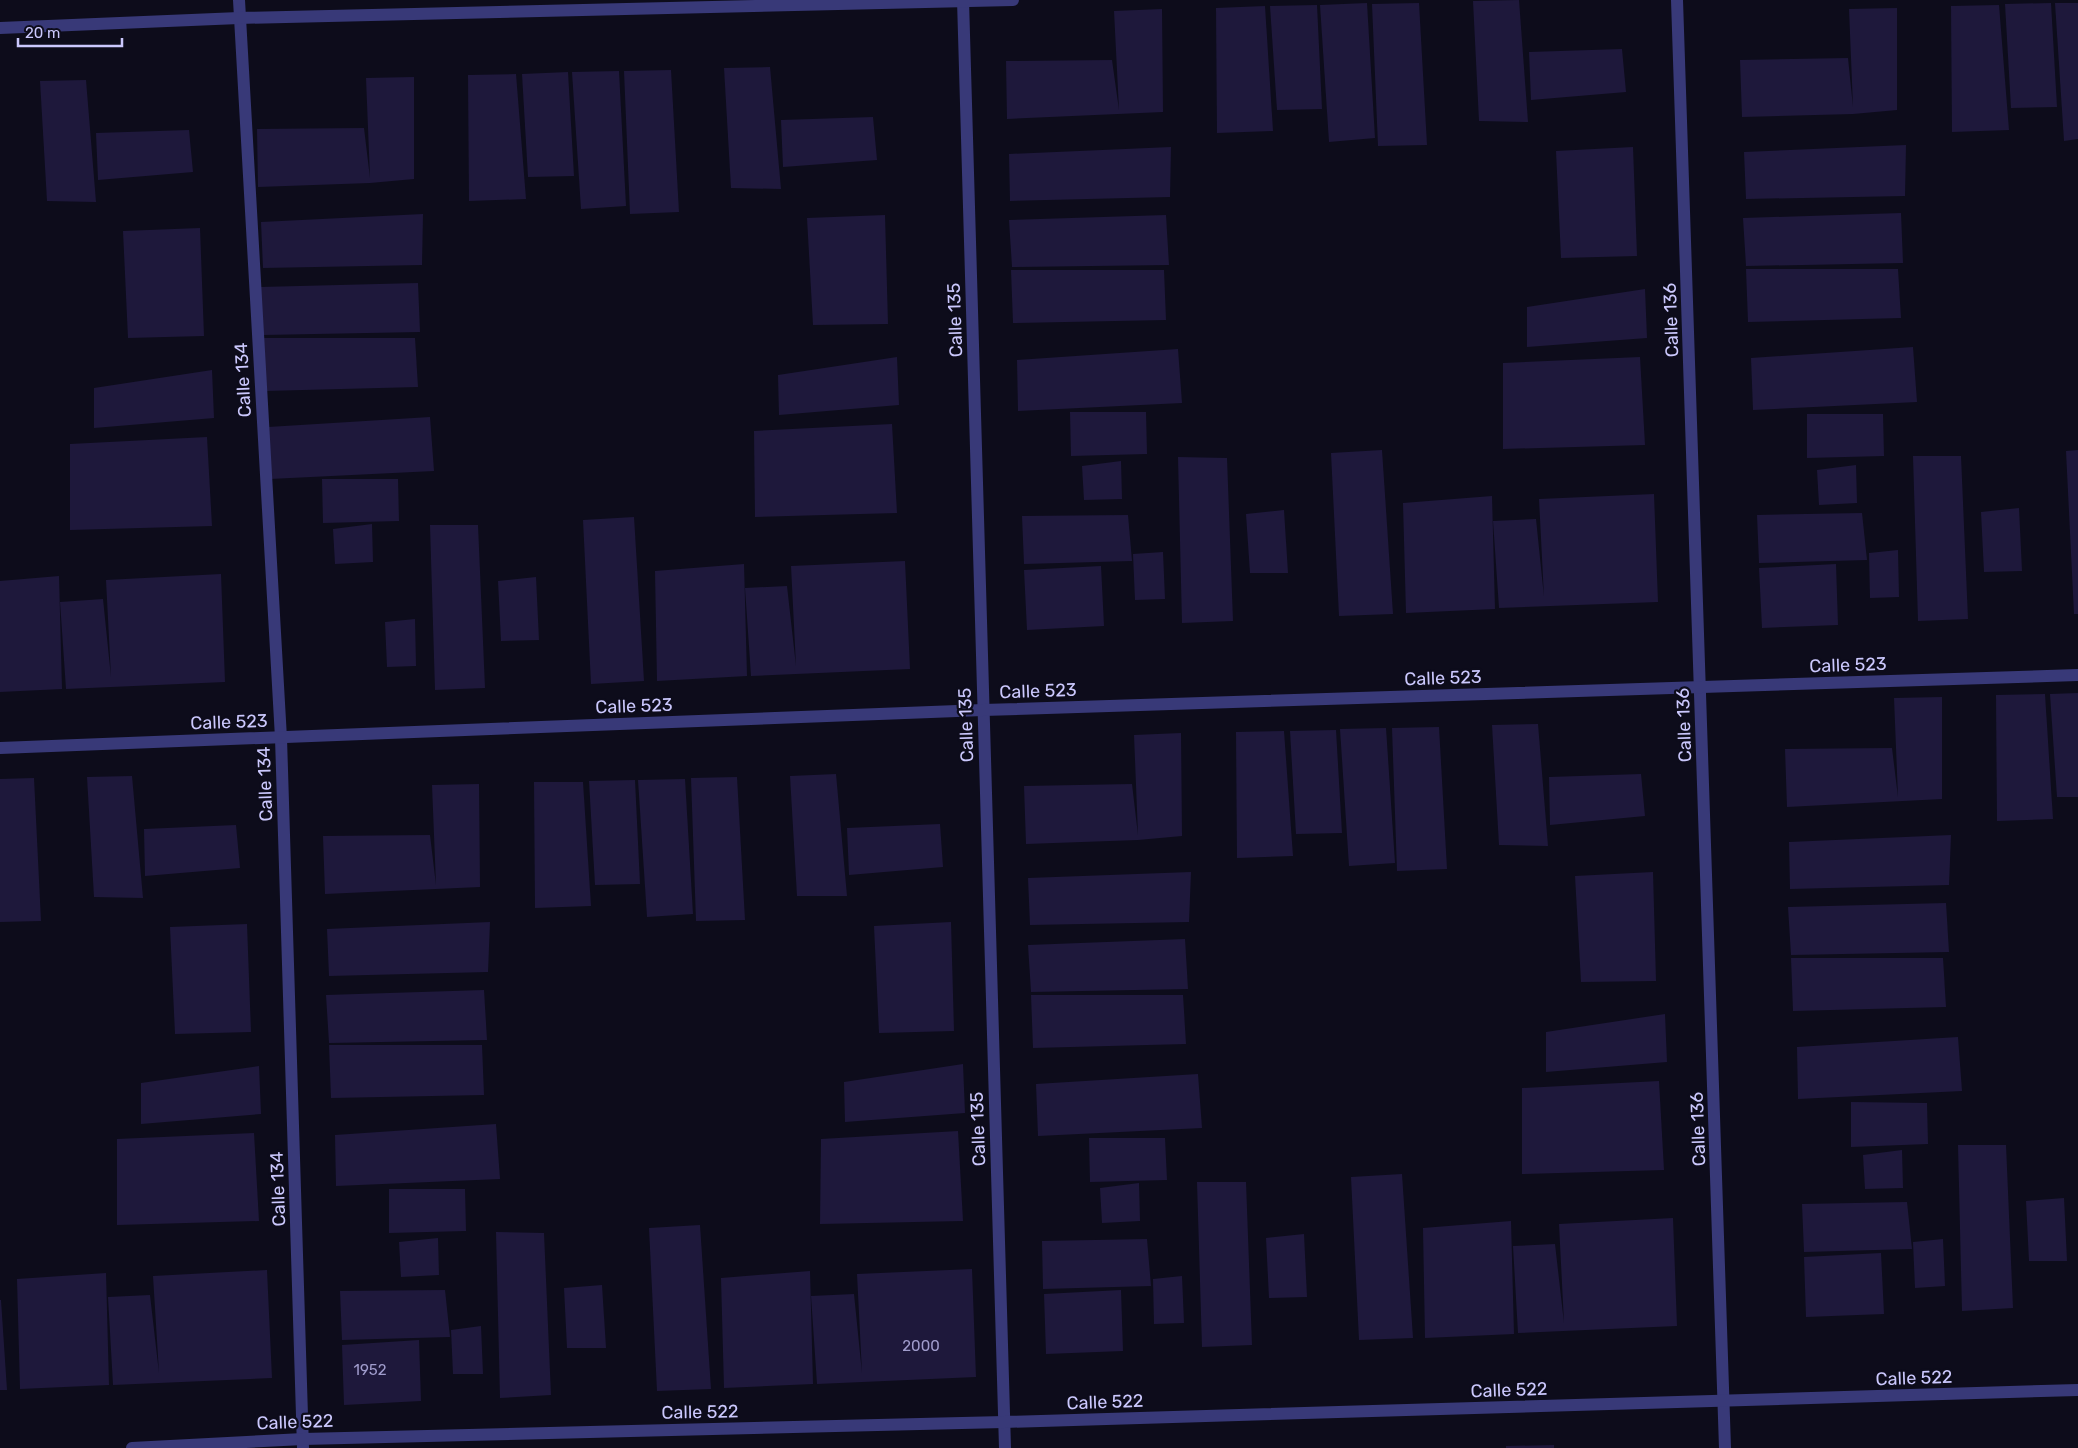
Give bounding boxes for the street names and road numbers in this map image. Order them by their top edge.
street label: Calle 135 [943,282,967,358]
street label: Calle 136 [1659,282,1683,358]
street label: Calle 134 [230,342,256,418]
street label: Calle 523 [1809,653,1887,677]
street label: Calle 523 [1404,666,1482,690]
street label: Calle 523 [999,679,1077,703]
street label: Calle 135 [954,687,978,763]
street label: Calle 136 [1672,687,1696,763]
street label: Calle 523 [595,694,673,718]
street label: Calle 523 [190,710,268,734]
street label: Calle 134 [253,746,277,822]
street label: Calle 135 [966,1091,990,1167]
street label: Calle 136 [1686,1091,1710,1167]
street label: Calle 134 [266,1151,290,1227]
street label: Calle 522 [1875,1366,1953,1390]
street label: Calle 522 [1470,1378,1548,1402]
street label: Calle 522 [1066,1390,1144,1414]
street label: Calle 522 [661,1400,739,1424]
street label: Calle 522 [256,1410,334,1434]

